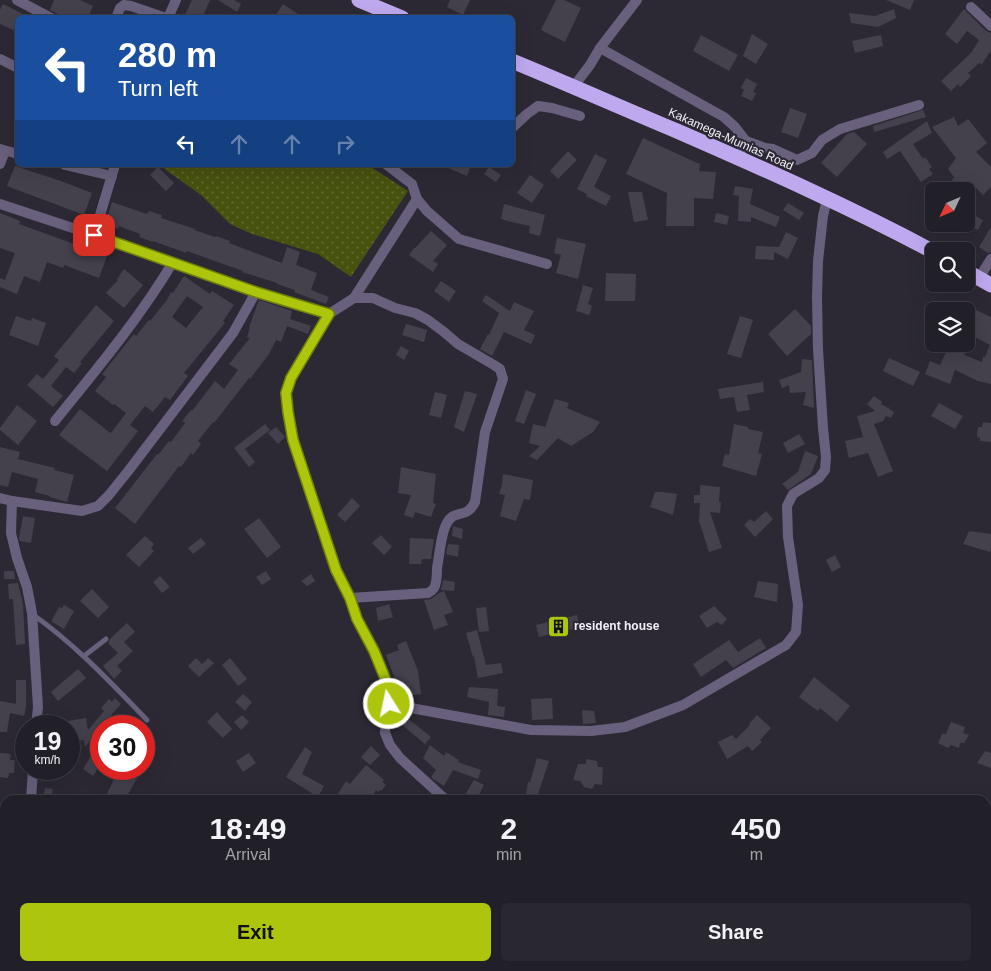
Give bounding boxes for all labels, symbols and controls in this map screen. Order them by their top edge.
icon: left [35,35,100,100]
text: 280 m [118,35,217,74]
text: Turn left [118,76,198,101]
street label: Kakamega-Mumias Road [666,105,796,173]
icon: left [172,130,200,158]
icon: ahead [225,130,253,158]
icon: ahead [278,130,306,158]
icon: right [331,130,359,158]
north arrow [925,182,975,232]
map controls [925,182,975,352]
pin [73,214,115,256]
icon: arrive [80,221,108,249]
button: search [925,242,975,292]
button: layers [925,302,975,352]
building icon: resident house [546,614,570,638]
place label: resident house [574,619,660,633]
position arrow [362,677,414,729]
speed limit sign: 30 [90,715,155,780]
text: 19 [34,727,61,755]
text: km/h [34,753,61,767]
text: 18:49 [210,812,286,845]
text: 2 [500,812,517,845]
text: 450 [731,812,781,845]
text: Arrival [225,846,271,863]
text: min [496,846,522,863]
text: m [750,846,763,863]
button: Exit [20,903,491,961]
button: Share [501,903,971,961]

